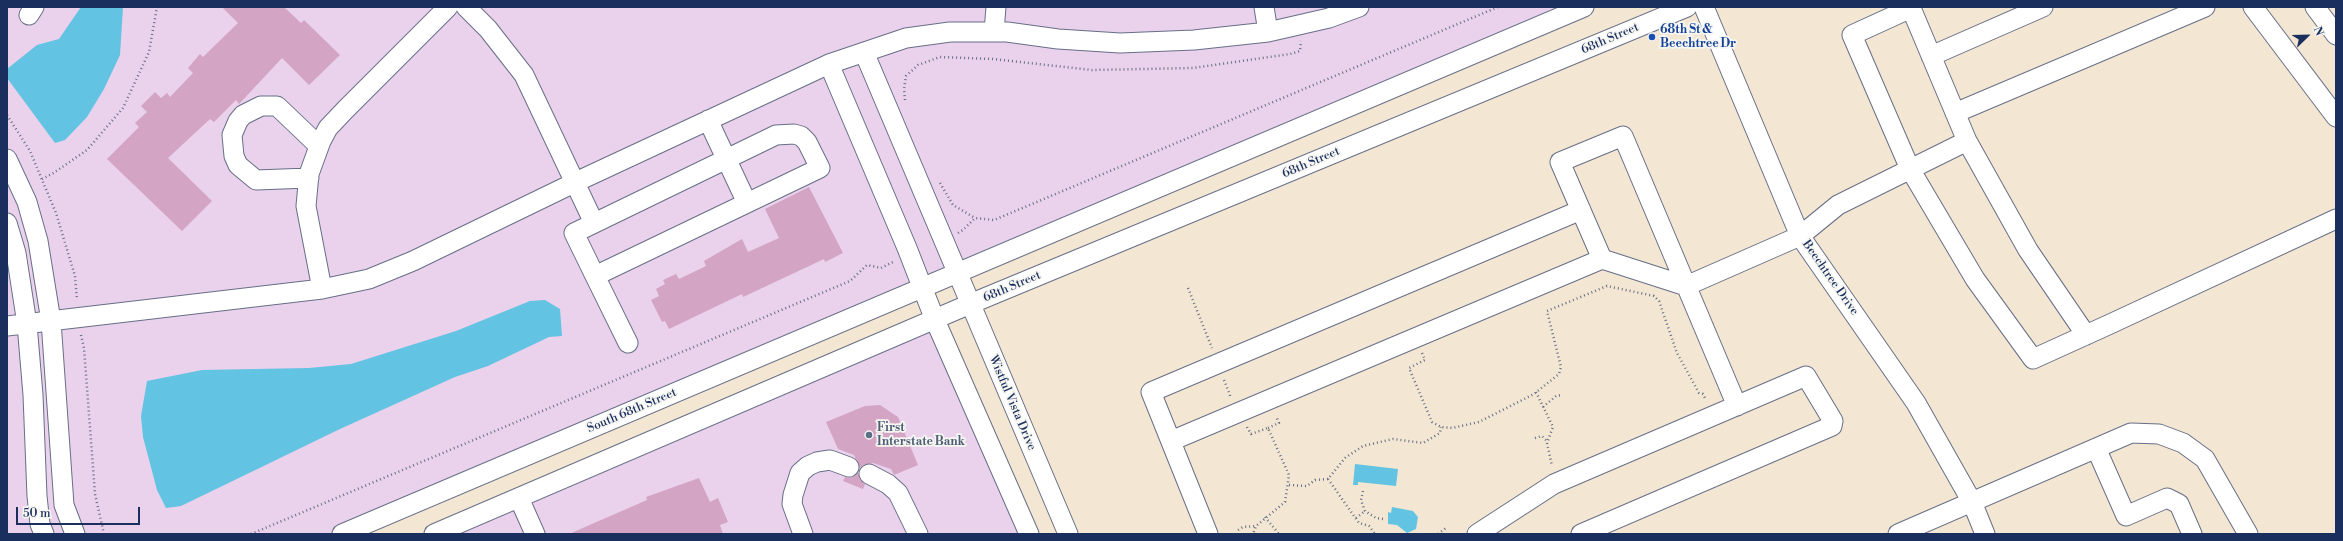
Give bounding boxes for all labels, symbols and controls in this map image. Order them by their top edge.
north arrow [2287,16,2327,56]
street label: 68th Street [1579,20,1641,58]
place label: 68th St & Beechtree Dr [1660,23,1736,51]
text: N [2310,25,2326,38]
marker: 68th St & Beechtree Dr [1647,32,1657,42]
street label: 68th Street [1280,144,1342,182]
street label: Beechtree Drive [1799,238,1861,318]
street label: 68th Street [981,268,1043,306]
street label: Wistful Vista Drive [985,353,1039,453]
street label: South 68th Street [585,386,679,436]
place label: First Interstate Bank [877,421,965,449]
marker: First Interstate Bank [864,430,874,440]
scale bar [18,499,142,525]
text: 50 m [23,506,51,521]

